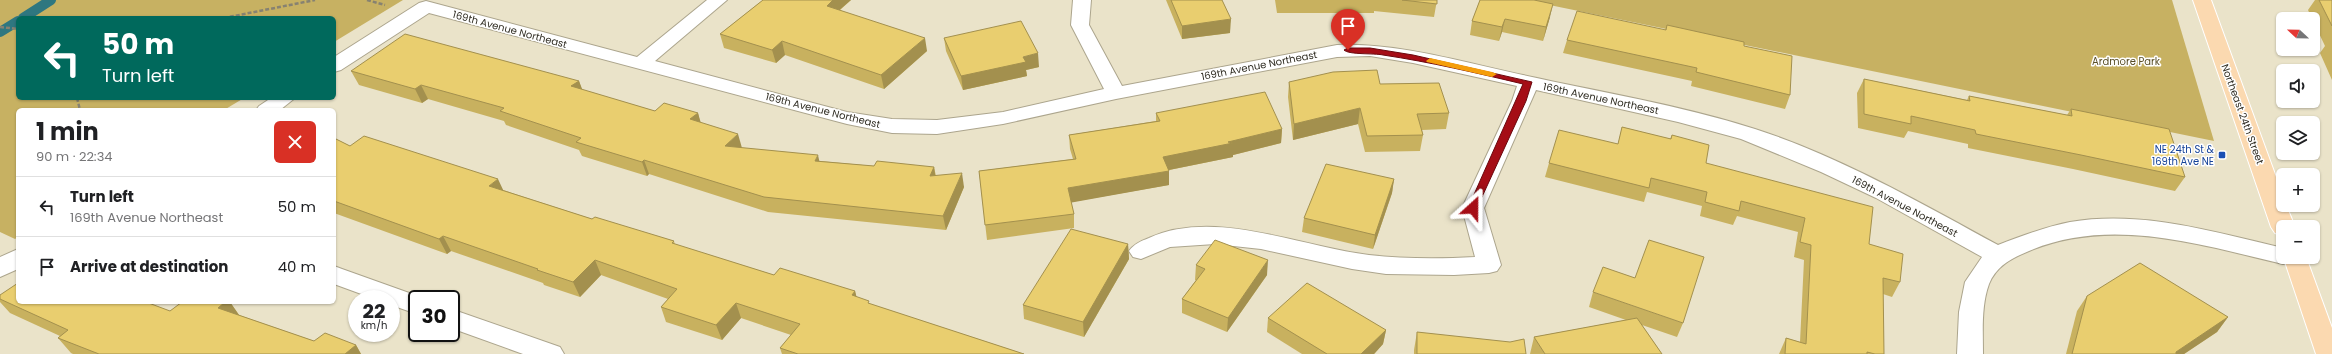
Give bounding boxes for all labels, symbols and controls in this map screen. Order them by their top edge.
street label: 169th Avenue Northeast [451,7,569,52]
pin [1331,9,1365,50]
north arrow [2276,12,2320,56]
map controls [2276,12,2320,264]
icon: arrive [1337,15,1359,37]
text: 50 m [102,25,174,64]
icon: left [36,32,88,84]
street label: 169th Avenue Northeast [1200,47,1319,84]
park label: Ardmore Park [2092,54,2161,69]
street label: Northeast 24th Street [2217,62,2268,167]
text: Turn left [102,63,174,88]
button: sound [2276,64,2320,108]
street label: 169th Avenue Northeast [1542,79,1660,118]
street label: 169th Avenue Northeast [764,89,882,132]
text: 1 min [36,115,99,148]
button: layers [2276,116,2320,160]
button: close [274,121,316,163]
place label: NE 24th St & 169th Ave NE [2152,142,2215,169]
text: 90 m · 22:34 [36,147,112,166]
marker: NE 24th St & 169th Ave NE [2217,150,2227,160]
button: + [2276,168,2320,212]
street label: 169th Avenue Northeast [1849,172,1961,241]
text: Turn left [70,186,134,207]
position arrow [1452,187,1494,229]
icon: left [36,196,58,218]
text: 50 m [278,196,316,217]
text: 169th Avenue Northeast [70,208,223,227]
button: − [2276,220,2320,264]
icon: arrive [36,256,58,278]
text: Arrive at destination [70,256,228,277]
text: 40 m [278,256,316,277]
speed limit sign: 30 [408,290,460,342]
text: 22 [363,297,385,325]
text: km/h [361,318,387,333]

